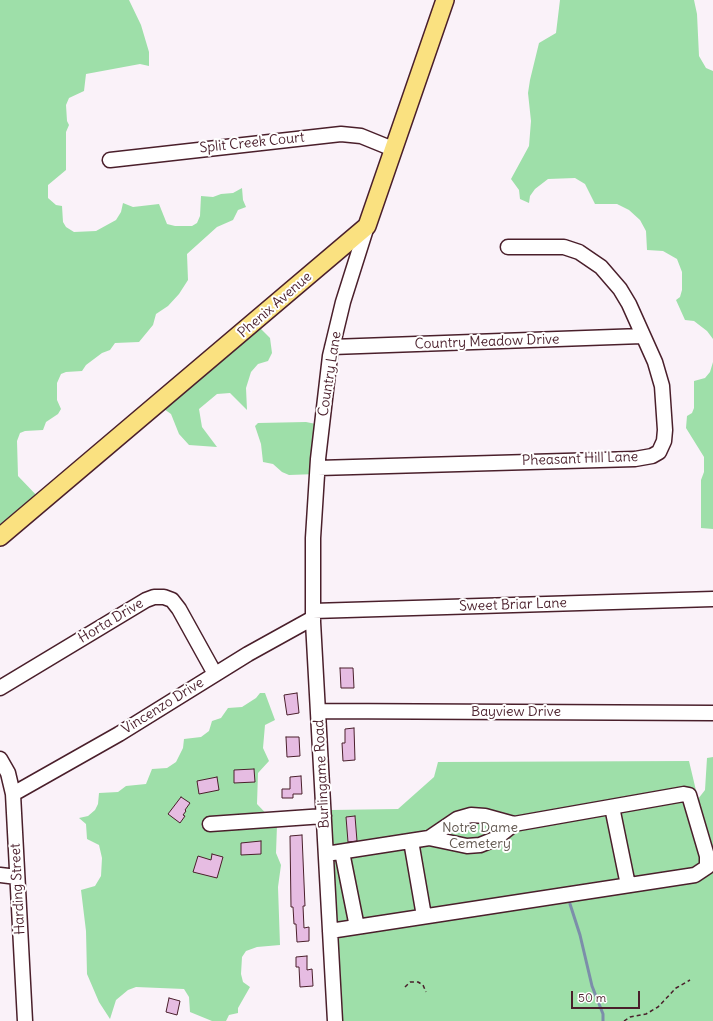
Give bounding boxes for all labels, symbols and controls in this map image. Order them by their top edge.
street label: Split Creek Court [199,129,305,157]
street label: Phenix Avenue [235,268,315,342]
street label: Country Lane [315,330,345,418]
street label: Country Meadow Drive [414,331,560,353]
street label: Pheasant Hill Lane [522,449,638,469]
street label: Horta Drive [75,595,147,647]
street label: Sweet Briar Lane [459,595,567,615]
street label: Vincenzo Drive [119,674,207,738]
street label: Bayview Drive [471,704,561,720]
street label: Burlingame Road [311,719,333,829]
park label: Notre Dame Cemetery [442,820,518,852]
street label: Harding Street [7,843,29,935]
scale bar [573,983,642,1009]
text: 50 m [578,990,606,1005]

